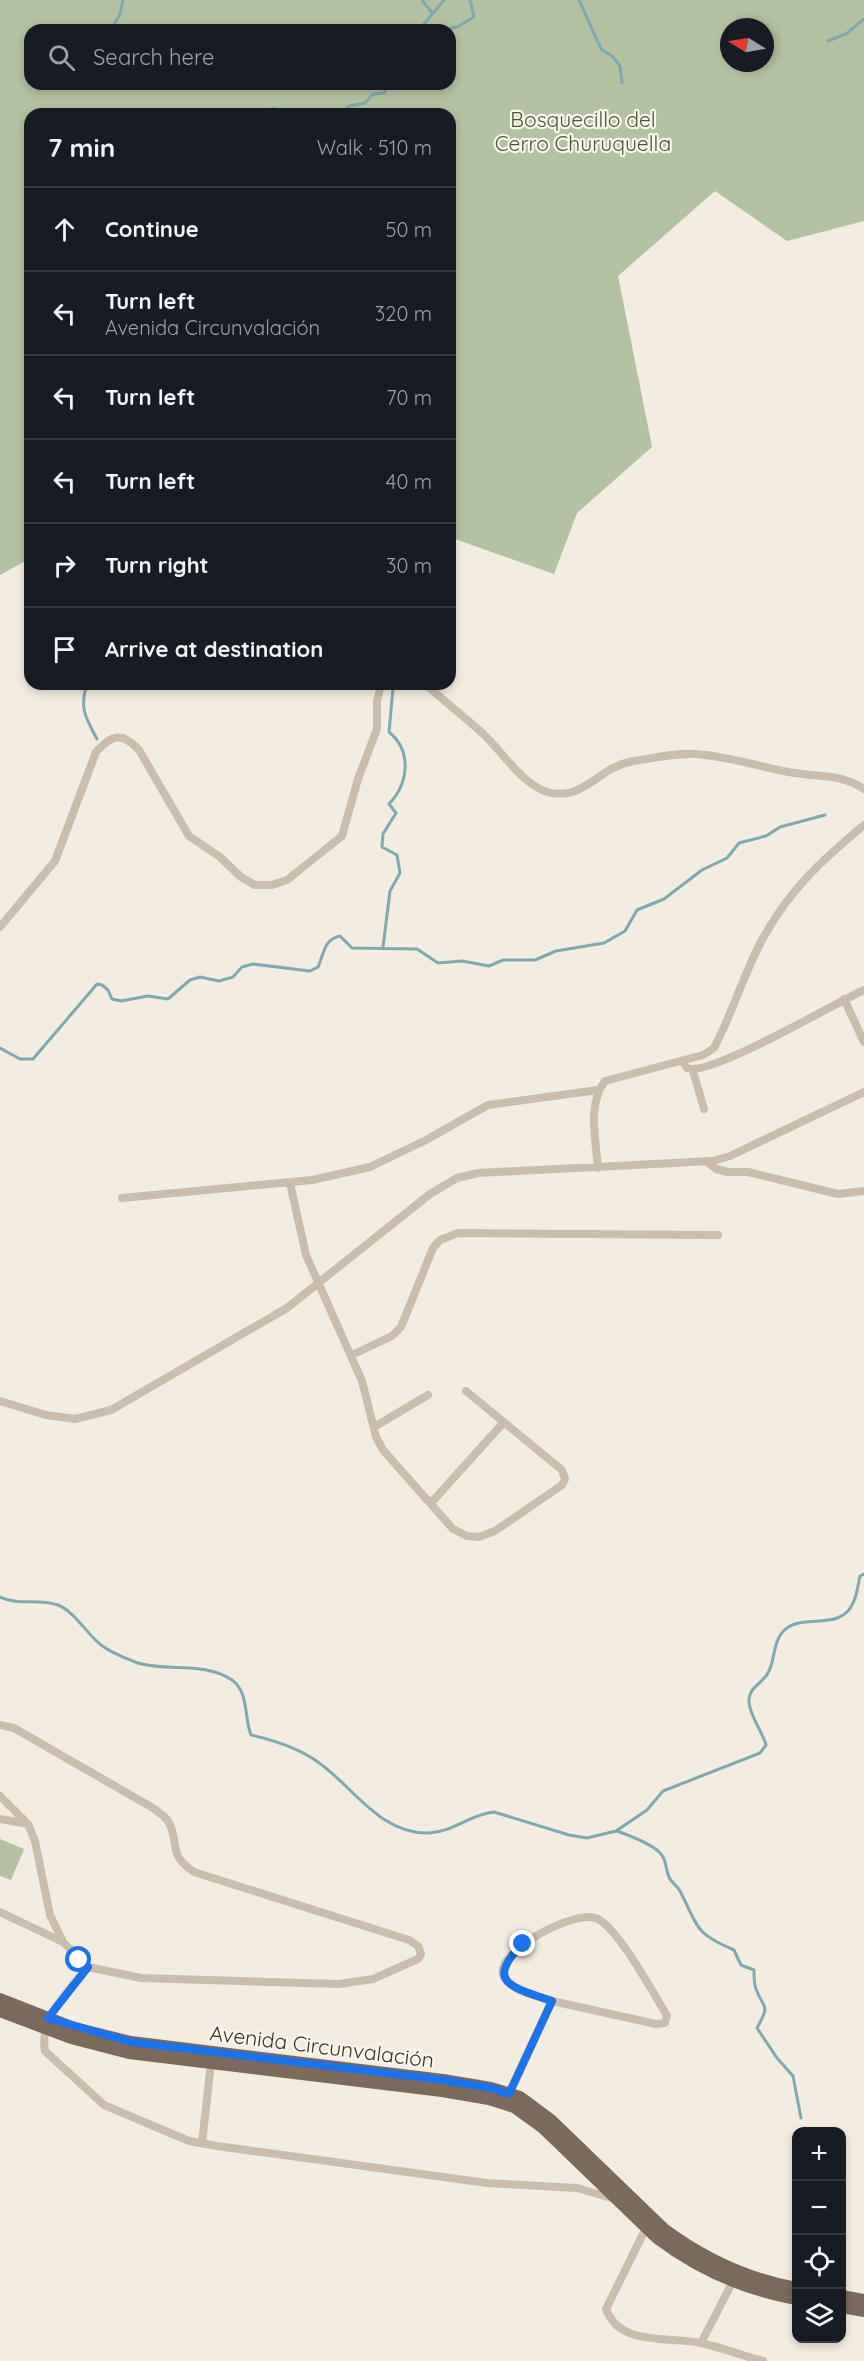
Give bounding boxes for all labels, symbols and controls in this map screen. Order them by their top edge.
north arrow [720,18,774,72]
search box [24,24,456,90]
icon: search [45,41,78,74]
text: Search here [93,43,214,71]
park label: Bosquecillo del Cerro Churuquella [495,106,671,156]
text: 7 min [48,131,115,164]
text: Walk · 510 m [317,135,432,160]
icon: ahead [48,213,81,246]
text: Continue [105,215,199,243]
text: 50 m [386,217,432,242]
text: Turn left [105,287,195,315]
icon: left [48,297,81,330]
text: 320 m [375,301,432,326]
text: Avenida Circunvalación [105,315,320,340]
icon: left [48,381,81,414]
text: Turn left [105,383,195,411]
text: 70 m [386,385,432,410]
icon: left [48,465,81,498]
text: Turn left [105,467,195,495]
text: 40 m [386,469,432,494]
icon: right [48,549,81,582]
text: Turn right [105,551,209,579]
text: 30 m [386,553,432,578]
icon: arrive [48,633,81,666]
text: Arrive at destination [105,635,323,663]
route end [509,1930,535,1956]
route start [65,1946,91,1972]
street label: Avenida Circunvalación [208,2019,436,2073]
map controls [792,2127,846,2343]
button: + [792,2127,846,2181]
button: − [792,2181,846,2235]
button: locate [792,2235,846,2289]
button: layers [792,2289,846,2343]

